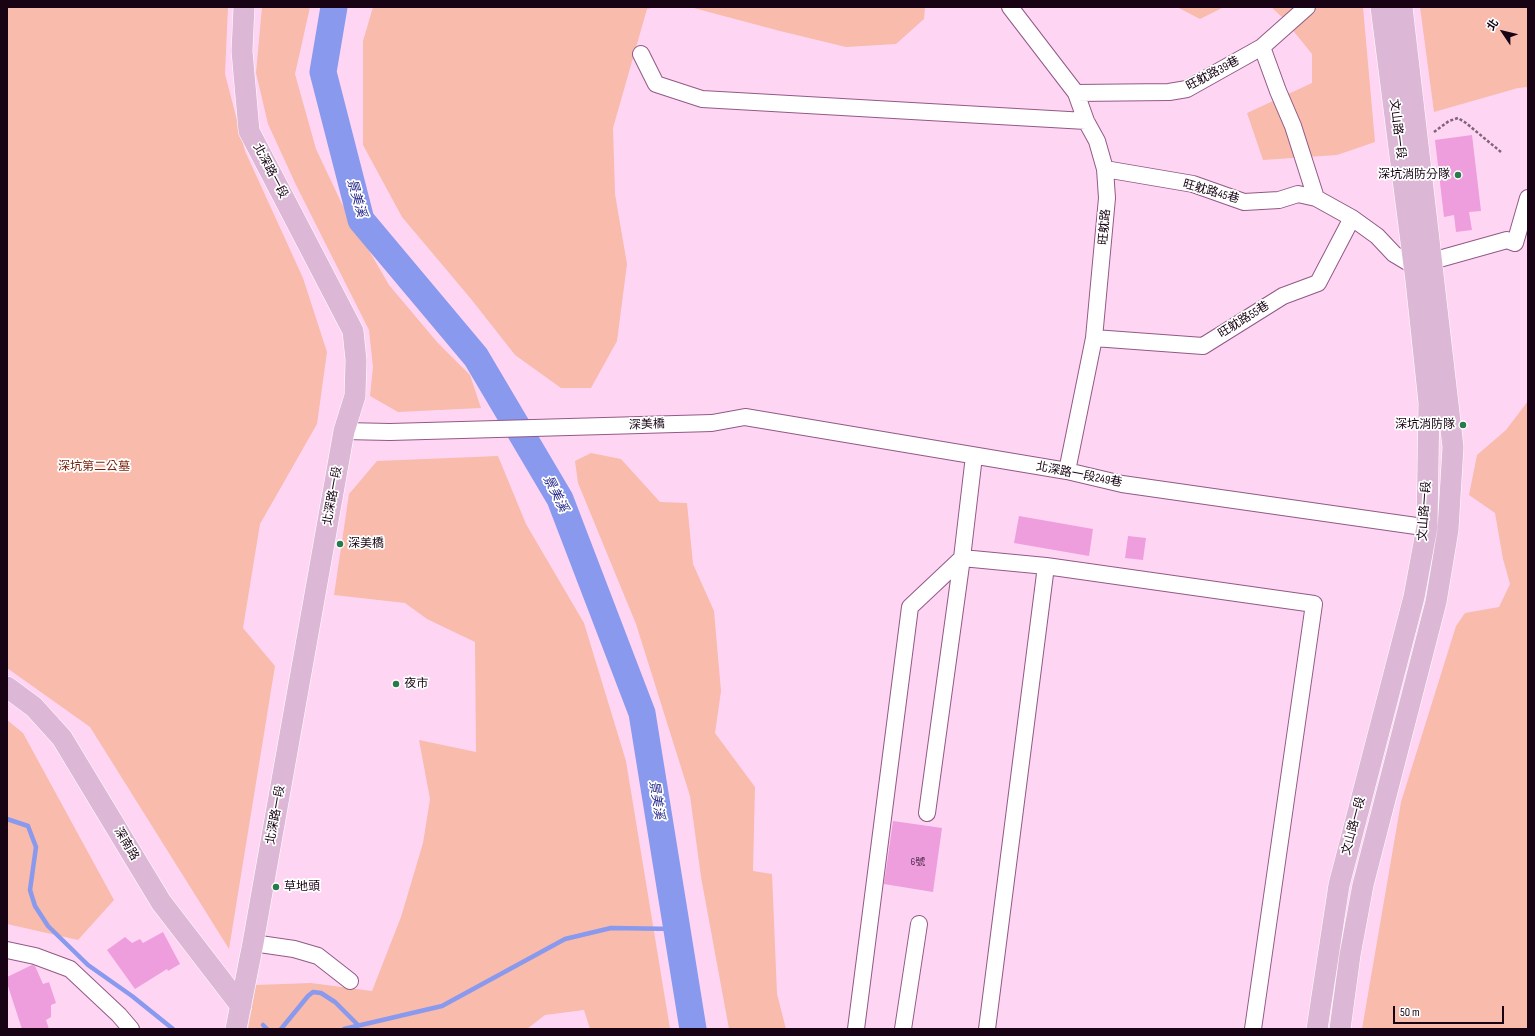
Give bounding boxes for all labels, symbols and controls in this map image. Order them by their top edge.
north arrow [1483,12,1523,52]
text: 北 [1484,17,1501,33]
street label: 旺躭路39巷 [1184,54,1242,94]
street label: 文山路一段 [1386,98,1408,160]
street label: 北深路一段 [250,141,290,201]
place label: 深坑消防分隊 [1378,168,1450,182]
marker: 深坑消防分隊 [1453,170,1463,180]
water label: 景美溪 [343,177,369,219]
street label: 旺躭路45巷 [1181,177,1241,207]
street label: 旺躭路 [1096,208,1114,246]
street label: 旺躭路55巷 [1216,299,1272,341]
street label: 深美橋 [629,417,665,433]
place label: 深坑消防隊 [1395,418,1455,432]
marker: 深坑消防隊 [1458,420,1468,430]
park label: 深坑第二公墓 [58,460,130,474]
street label: 北深路一段249巷 [1035,460,1123,490]
street label: 北深路一段 [321,465,345,527]
water label: 景美溪 [539,473,571,515]
street label: 文山路一段 [1416,481,1434,541]
place label: 深美橋 [348,537,384,551]
marker: 深美橋 [335,539,345,549]
place label: 夜市 [404,677,428,691]
marker: 夜市 [391,679,401,689]
water label: 景美溪 [645,780,667,820]
street label: 北深路一段 [264,784,288,846]
street label: 文山路一段 [1339,795,1369,857]
street label: 深南路 [111,825,141,863]
house number: 6號 [911,856,925,868]
place label: 草地頭 [284,880,320,894]
marker: 草地頭 [271,882,281,892]
scale bar [1395,998,1506,1024]
text: 50 m [1400,1005,1420,1020]

